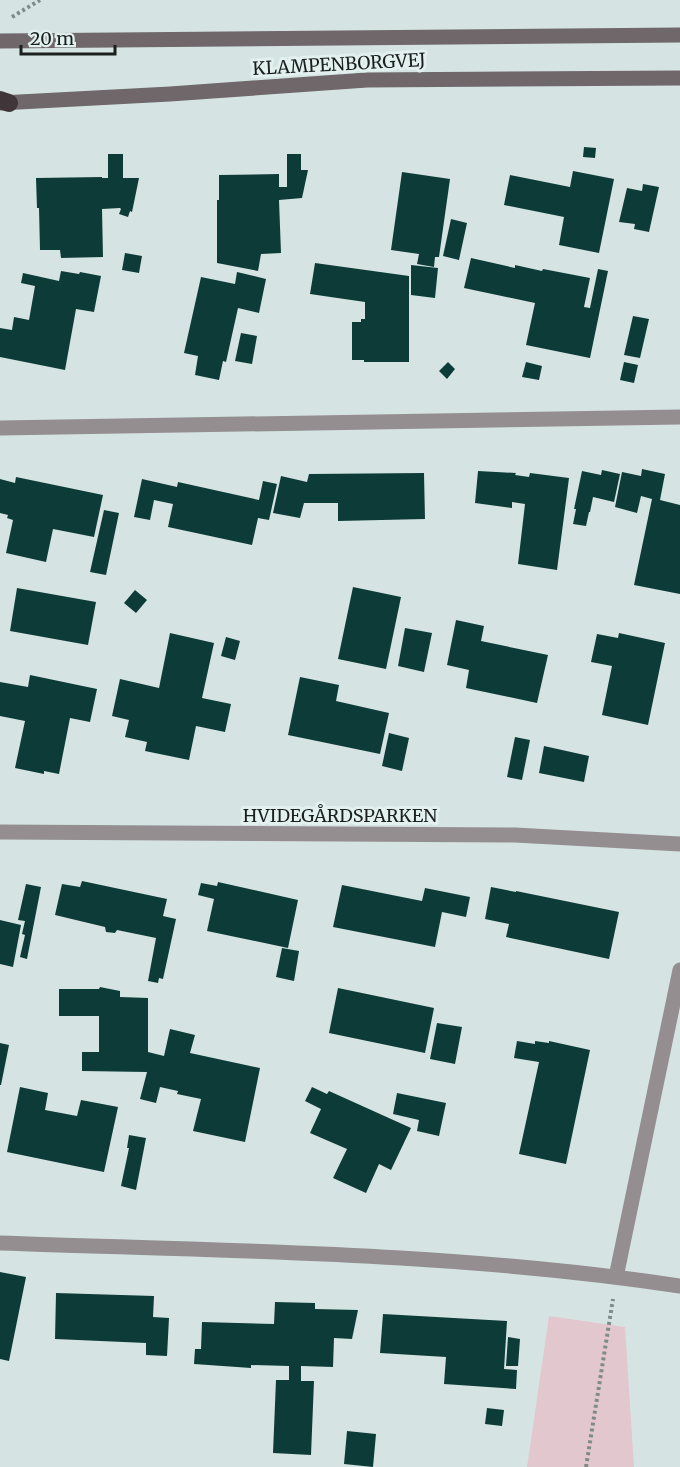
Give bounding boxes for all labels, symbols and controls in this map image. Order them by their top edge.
scale bar [21,18,116,56]
text: 20 m [30,27,74,50]
street label: KLAMPENBORGVEJ [252,48,426,80]
street label: HVIDEGÅRDSPARKEN [243,804,437,827]

